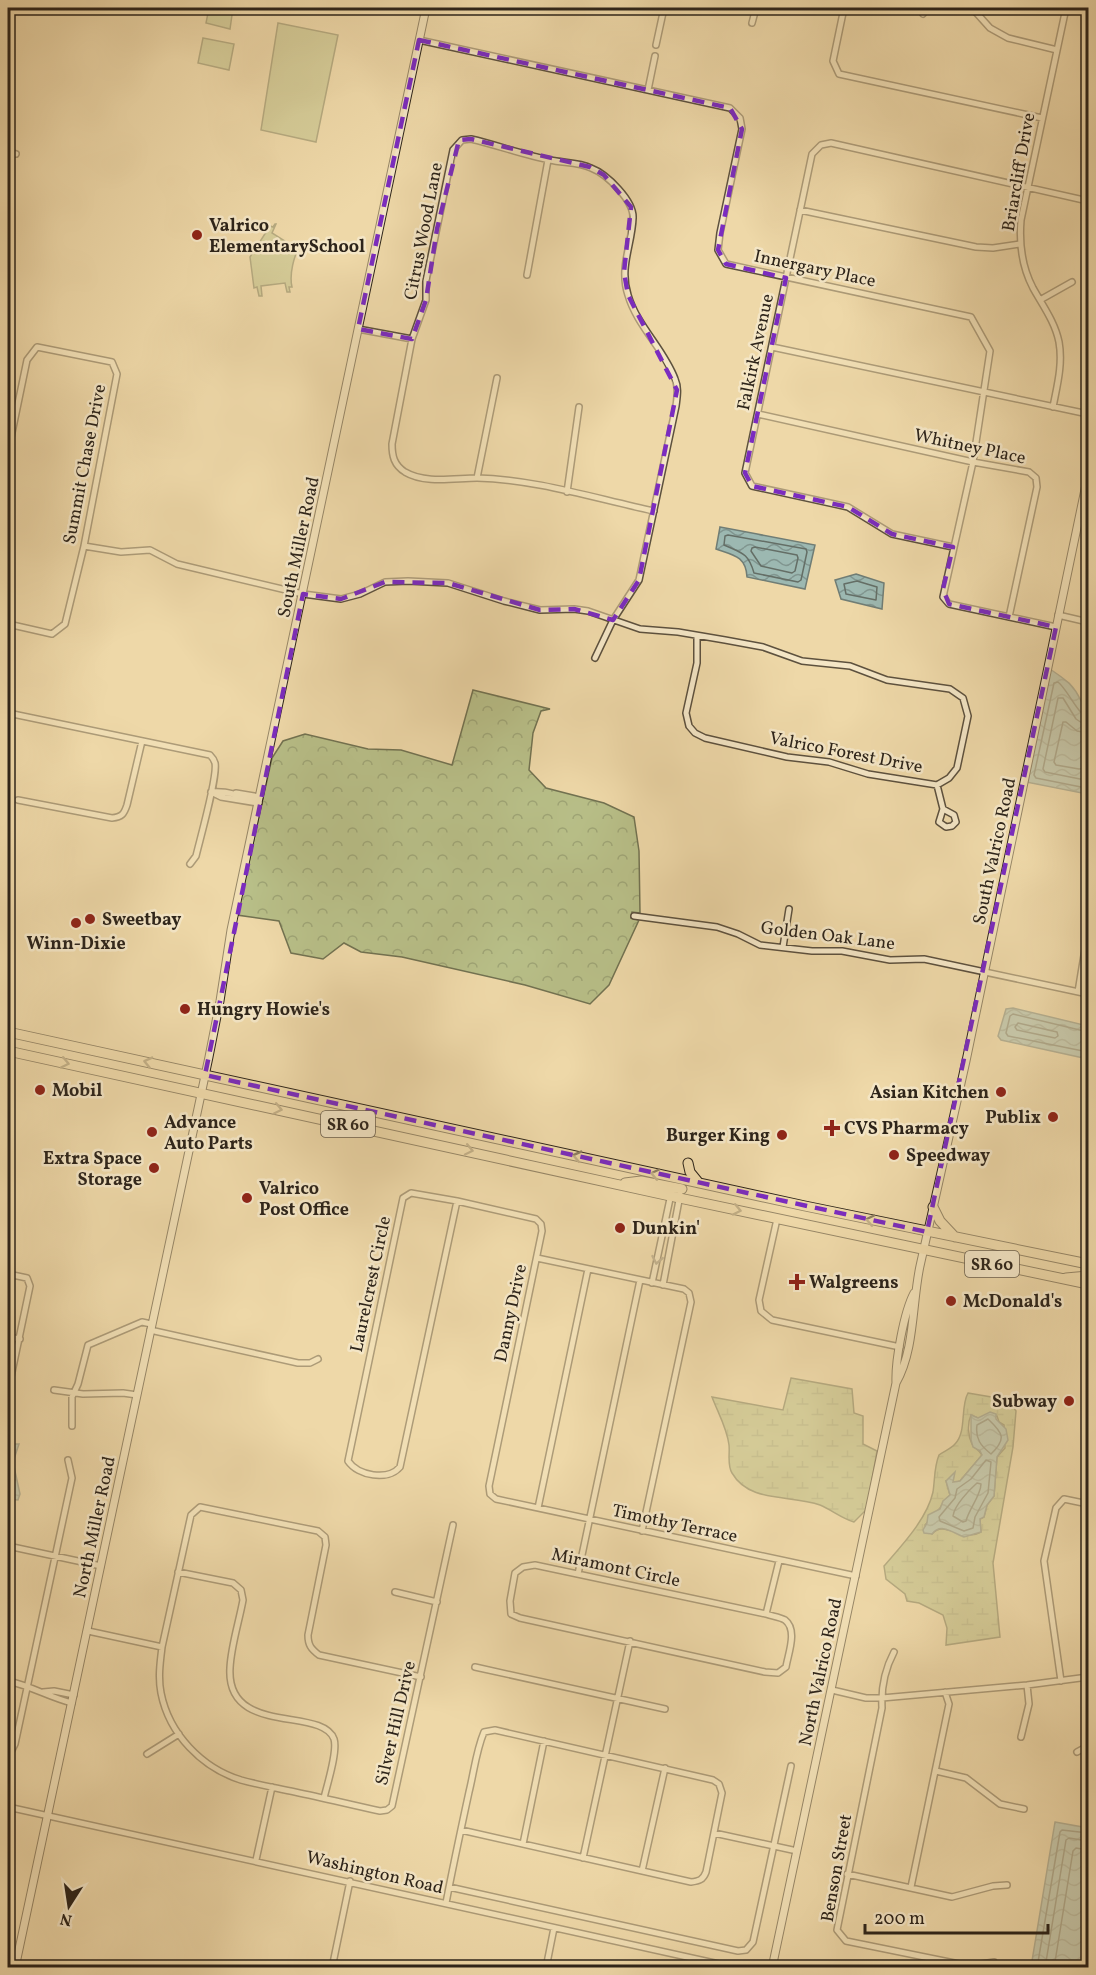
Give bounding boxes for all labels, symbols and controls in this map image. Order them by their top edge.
street label: Briarcliff Drive [997,111,1042,234]
street label: Citrus Wood Lane [399,160,450,302]
place label: Valrico ElementarySchool [209,214,365,260]
marker: Valrico ElementarySchool [190,228,204,242]
street label: Innergary Place [752,244,878,295]
street label: Falkirk Avenue [732,292,781,413]
street label: Summit Chase Drive [58,382,113,546]
street label: Whitney Place [912,423,1028,472]
street label: South Miller Road [272,474,327,620]
street label: Valrico Forest Drive [767,726,925,781]
street label: South Valrico Road [968,776,1023,927]
place label: Sweetbay [102,908,181,933]
marker: Sweetbay [83,912,97,926]
marker: Winn-Dixie [69,916,83,930]
street label: Golden Oak Lane [759,916,896,957]
place label: Winn-Dixie [26,932,126,957]
place label: Hungry Howie's [197,998,330,1023]
marker: Hungry Howie's [178,1002,192,1016]
one-way arrow [59,1056,69,1069]
one-way arrow [143,1056,153,1069]
place label: Mobil [52,1079,102,1104]
place label: Asian Kitchen [870,1081,989,1106]
marker: Mobil [33,1083,47,1097]
marker: Asian Kitchen [994,1085,1008,1099]
one-way arrow [273,1102,283,1115]
place label: Publix [985,1106,1041,1131]
marker: Publix [1046,1110,1060,1124]
place label: Advance Auto Parts [164,1111,253,1157]
road number: SR 60 [321,1111,375,1137]
place label: CVS Pharmacy [844,1117,969,1142]
marker: CVS Pharmacy [825,1121,839,1135]
place label: Burger King [666,1124,770,1149]
marker: Advance Auto Parts [145,1125,159,1139]
marker: Burger King [775,1128,789,1142]
one-way arrow [464,1143,474,1156]
place label: Speedway [906,1144,990,1169]
place label: Extra Space Storage [43,1147,142,1193]
marker: Speedway [887,1148,901,1162]
one-way arrow [572,1150,582,1163]
marker: Extra Space Storage [147,1161,161,1175]
one-way arrow [650,1168,660,1181]
place label: Valrico Post Office [259,1177,349,1223]
marker: Valrico Post Office [240,1191,254,1205]
one-way arrow [732,1203,742,1216]
street label: Laurelcrest Circle [345,1214,398,1355]
one-way arrow [865,1214,875,1227]
place label: Dunkin' [632,1217,700,1242]
marker: Dunkin' [613,1221,627,1235]
road number: SR 60 [965,1251,1019,1277]
one-way arrow [651,1254,664,1264]
street label: Danny Drive [489,1262,534,1365]
place label: Walgreens [809,1271,898,1296]
marker: Walgreens [790,1275,804,1289]
place label: McDonald's [963,1290,1062,1315]
marker: McDonald's [944,1294,958,1308]
place label: Subway [992,1390,1057,1415]
marker: Subway [1062,1394,1076,1408]
street label: North Miller Road [68,1454,123,1601]
street label: Timothy Terrace [610,1499,740,1550]
street label: Miramont Circle [549,1543,682,1594]
street label: North Valrico Road [794,1596,849,1749]
street label: Silver Hill Drive [370,1659,423,1788]
street label: Benson Street [816,1812,859,1924]
street label: Washington Road [304,1846,446,1901]
north arrow [39,1876,99,1936]
scale bar [865,1897,1048,1935]
text: N [58,1907,74,1931]
text: 200 m [874,1907,925,1932]

